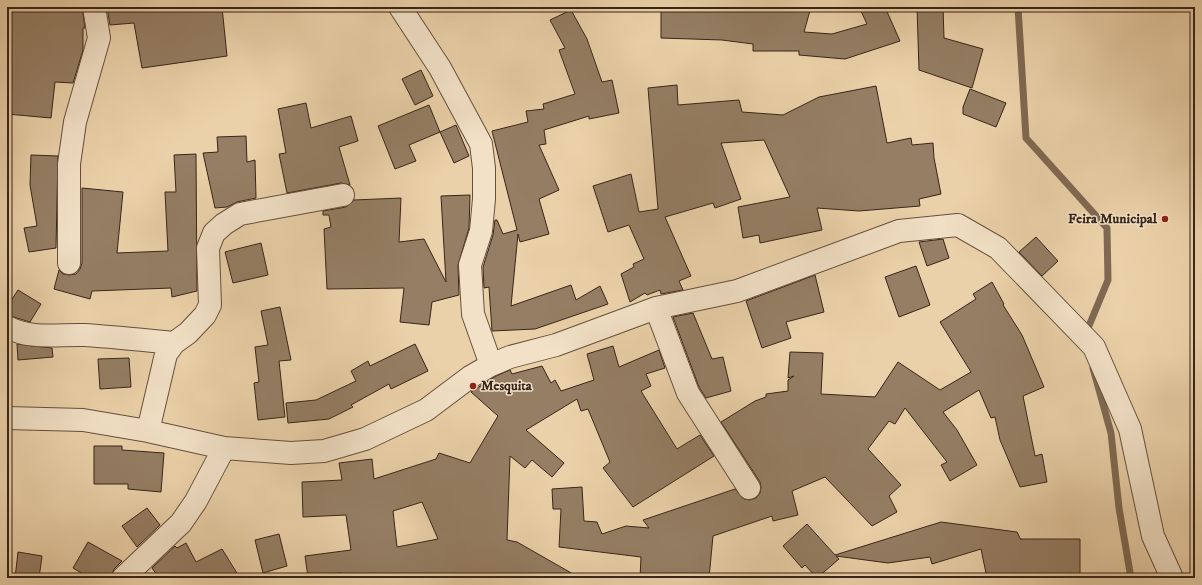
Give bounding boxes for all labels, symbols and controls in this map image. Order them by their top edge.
place label: Feira Municipal [1068,210,1158,228]
marker: Feira Municipal [1160,214,1170,224]
place label: Mesquita [481,377,533,395]
marker: Mesquita [468,381,478,391]

